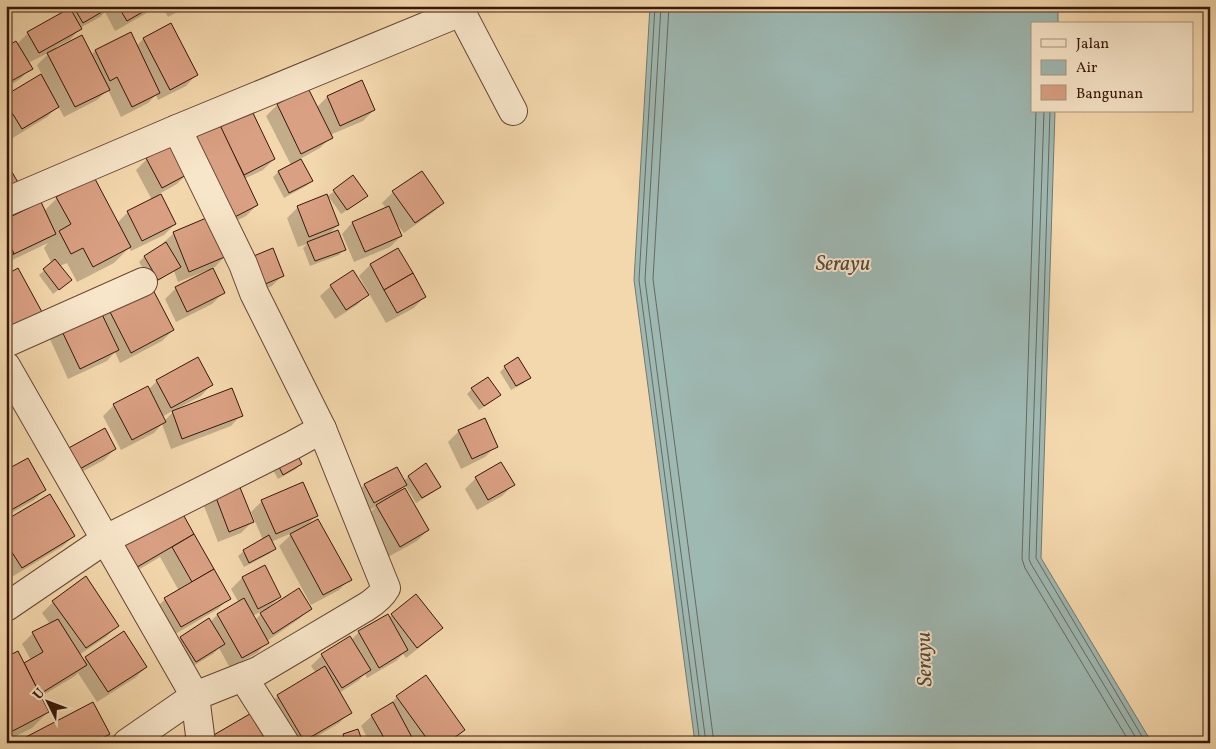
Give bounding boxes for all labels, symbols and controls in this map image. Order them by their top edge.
legend [1031,22,1194,112]
text: Jalan [1076,34,1109,55]
text: Air [1076,58,1097,79]
text: Bangunan [1076,84,1143,105]
water label: Serayu [816,250,870,279]
water label: Serayu [910,631,940,687]
north arrow [22,676,72,726]
text: U [29,684,50,704]

